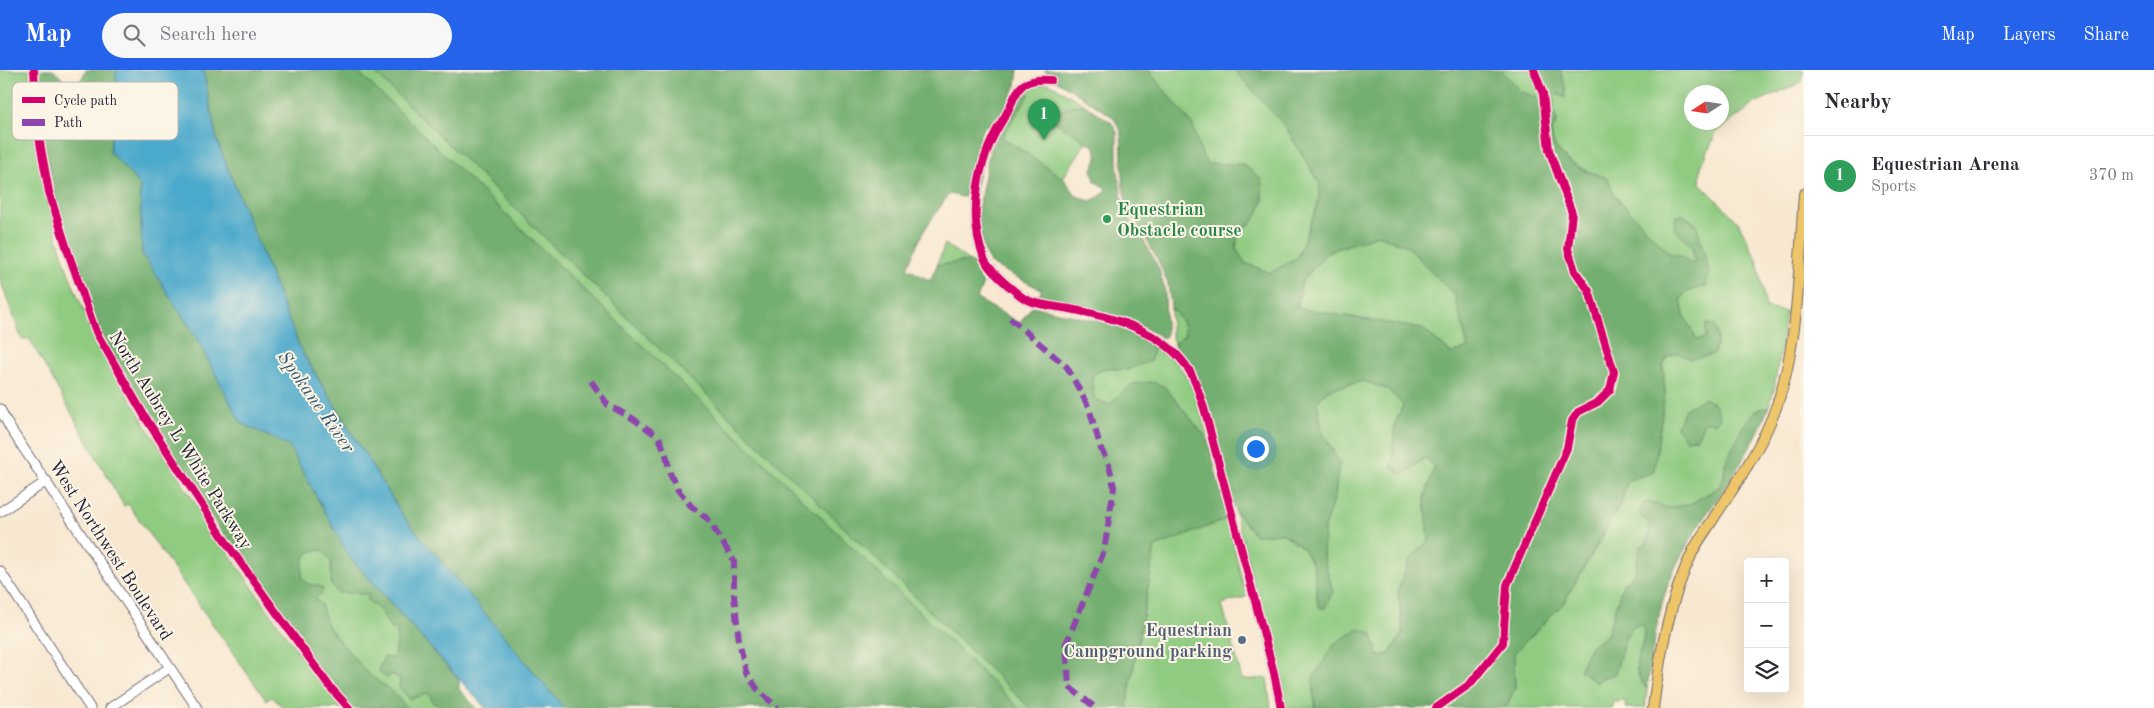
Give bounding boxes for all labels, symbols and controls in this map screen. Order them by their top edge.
search box [102,13,452,58]
icon: search [120,21,148,49]
text: Map [25,23,72,47]
text: Search here [160,26,257,45]
text: Map [1941,26,1975,44]
text: Layers [2003,26,2055,44]
text: Share [2083,26,2129,44]
legend [12,82,178,140]
north arrow [1684,85,1729,130]
text: Nearby [1824,92,1892,113]
text: Cycle path [54,94,117,108]
pin: 1 [1028,99,1060,140]
text: Path [54,116,83,130]
text: Equestrian Arena [1871,156,2020,175]
text: 1 [1835,168,1845,184]
text: 370 m [2089,168,2134,184]
text: Sports [1871,179,1916,195]
place label: Equestrian Obstacle course [1117,201,1242,240]
marker: Equestrian Obstacle course [1101,213,1113,225]
street label: North Aubrey L White Parkway [105,328,255,553]
water label: Spokane River [273,348,357,457]
your location [1243,436,1269,462]
street label: West Northwest Boulevard [45,457,175,644]
map controls [1744,558,1789,693]
button: + [1744,558,1789,603]
button: − [1744,603,1789,648]
place label: Equestrian Campground parking [1063,622,1232,661]
marker: Equestrian Campground parking [1236,634,1248,646]
button: layers [1744,648,1789,693]

